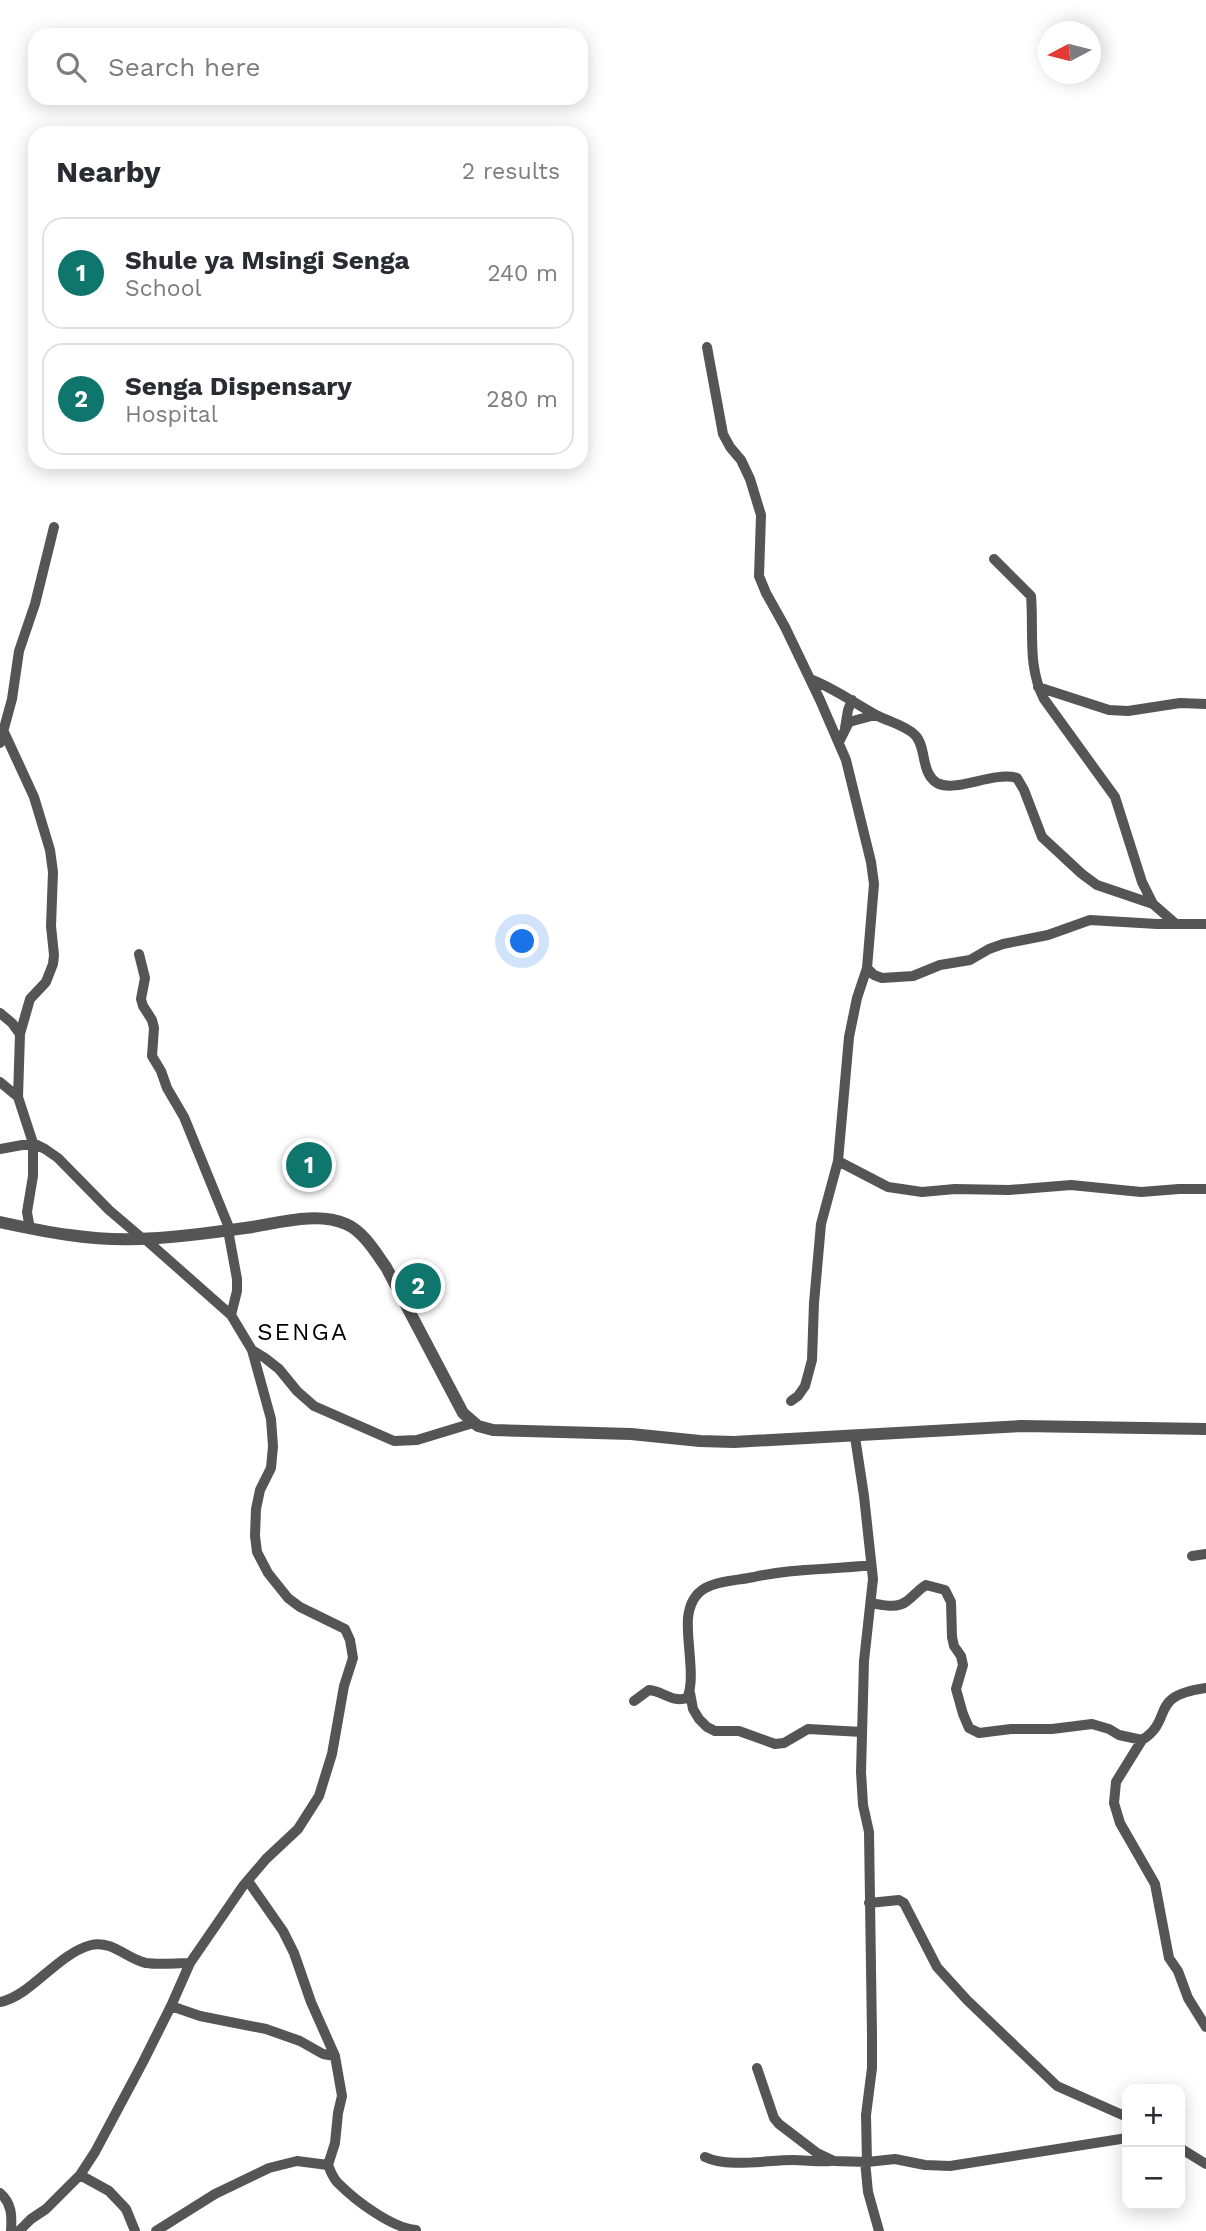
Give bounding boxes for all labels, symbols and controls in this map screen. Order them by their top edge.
north arrow [1038,21,1101,84]
search box [28,28,588,105]
icon: search [52,48,90,86]
text: Search here [108,52,260,82]
text: Nearby [56,154,161,189]
text: 2 results [462,158,560,185]
text: Shule ya Msingi Senga [125,245,410,275]
text: 1 [76,260,86,287]
text: 240 m [487,260,558,287]
text: School [125,275,202,302]
text: Senga Dispensary [125,371,352,401]
text: 2 [74,386,88,413]
text: 280 m [486,386,558,413]
text: Hospital [125,401,218,428]
your location [505,924,539,958]
pin: 1 [286,1139,332,1191]
pin: 2 [395,1260,441,1312]
district label: SENGA [257,1318,349,1346]
map controls [1122,2084,1185,2210]
button: + [1122,2084,1185,2147]
button: − [1122,2147,1185,2210]

